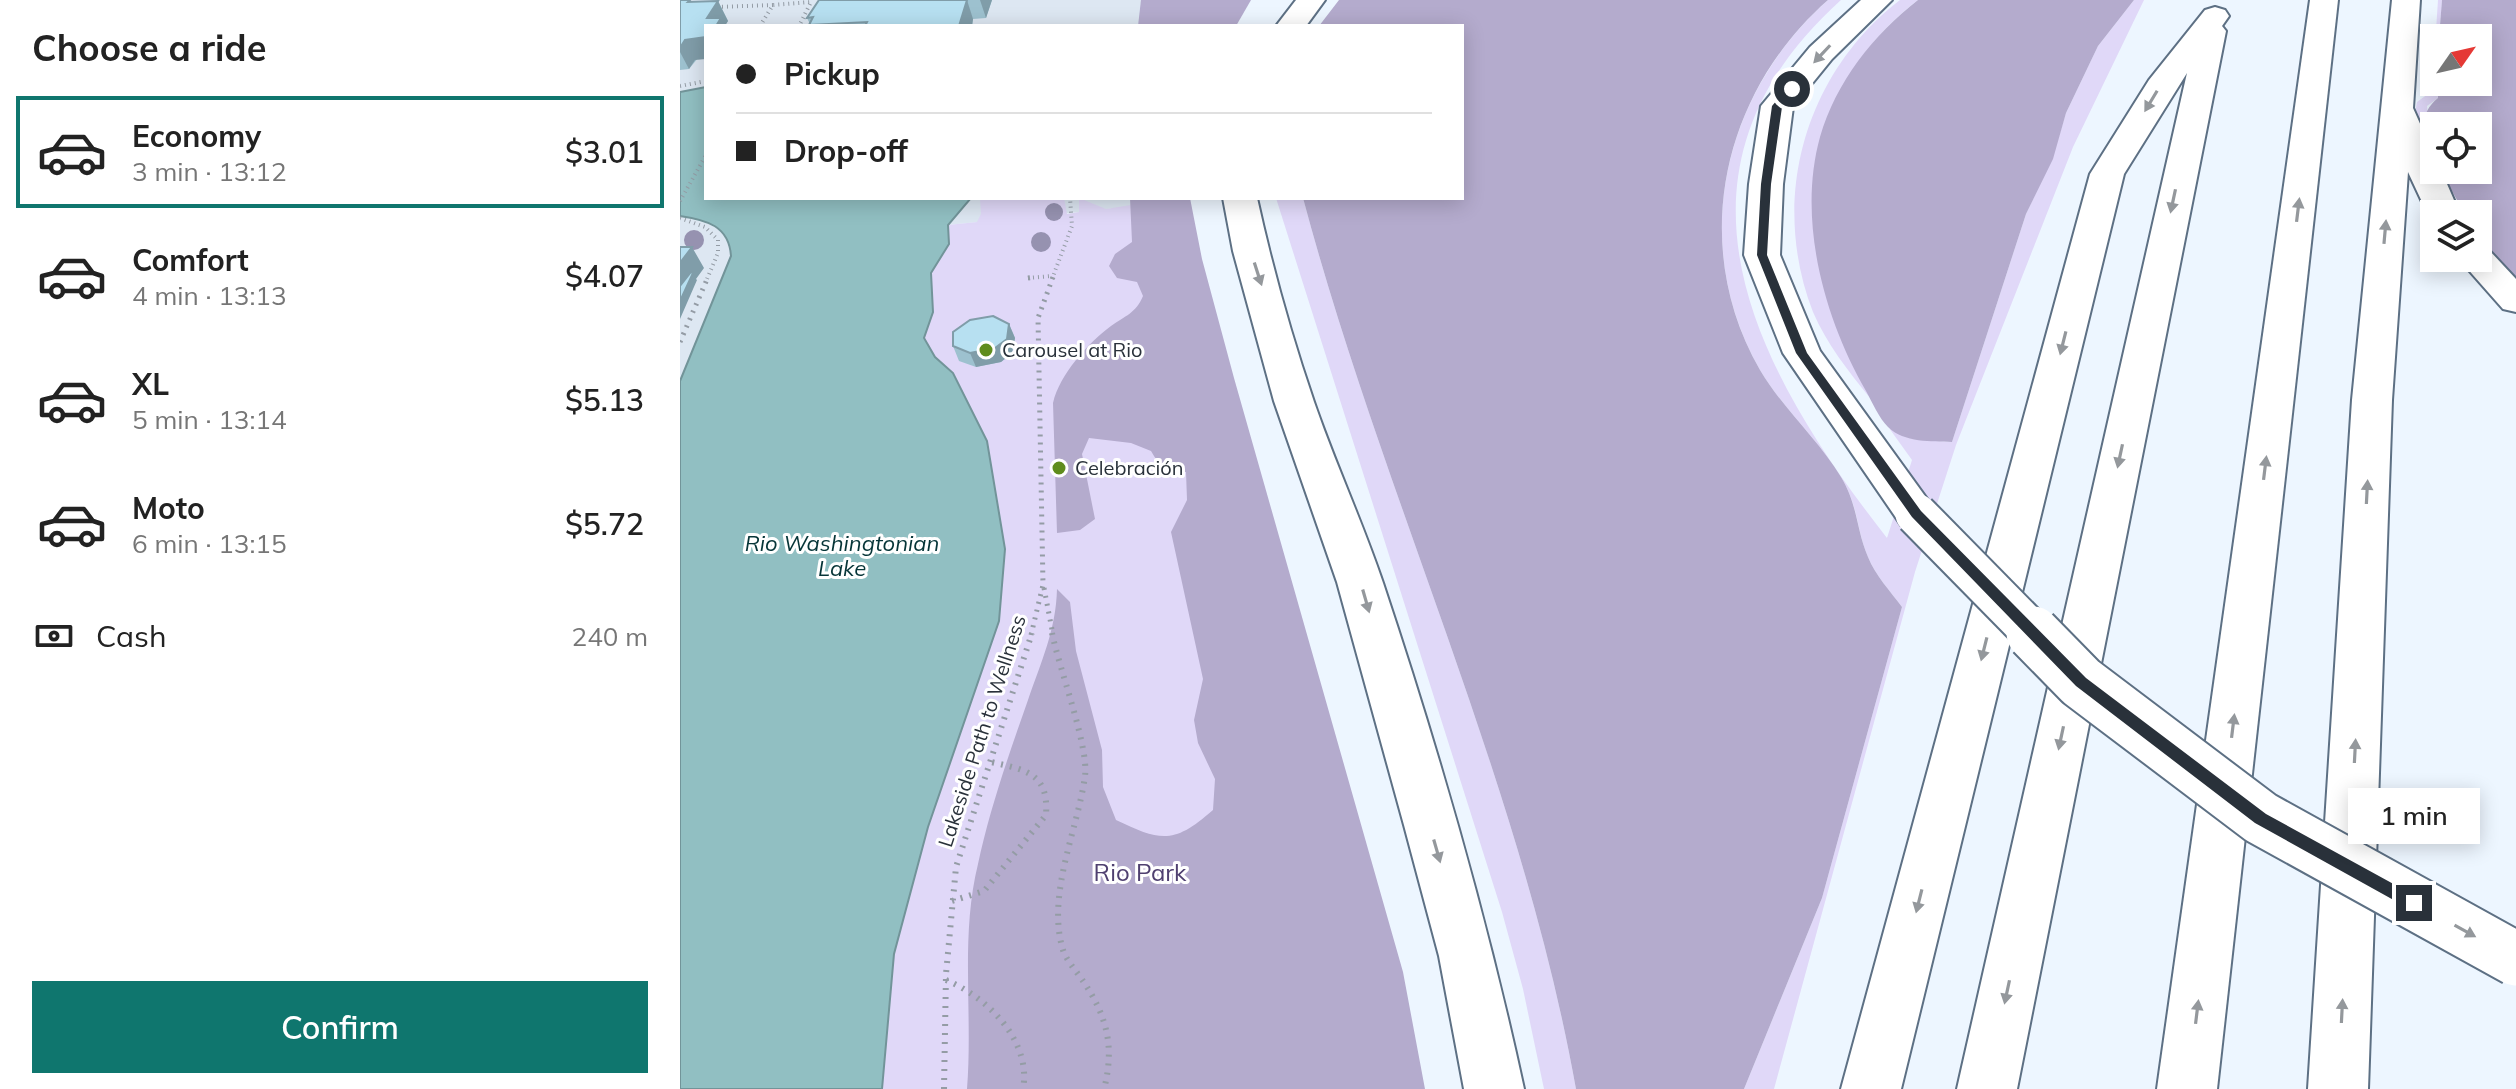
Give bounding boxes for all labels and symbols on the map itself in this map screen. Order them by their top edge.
north arrow [2420,24,2492,96]
one-way arrow [1813,44,1831,63]
route start [1774,71,1810,107]
one-way arrow [2145,90,2159,112]
one-way arrow [2166,189,2179,214]
one-way arrow [2292,197,2305,222]
one-way arrow [2379,219,2392,244]
one-way arrow [1252,262,1265,286]
one-way arrow [2057,331,2069,356]
place label: Carousel at Rio [1002,337,1142,362]
marker: Carousel at Rio [977,341,995,359]
one-way arrow [2113,444,2126,469]
place label: Celebración [1075,455,1183,480]
one-way arrow [2259,455,2272,480]
marker: Celebración [1050,459,1068,477]
one-way arrow [2361,479,2374,504]
water label: Rio Washingtonian Lake [745,529,939,582]
one-way arrow [1360,589,1372,614]
street label: Lakeside Path to Wellness [932,612,1031,850]
one-way arrow [1978,637,1990,662]
one-way arrow [2227,713,2240,738]
one-way arrow [2054,725,2067,750]
one-way arrow [2348,738,2361,763]
callout: 1 min [2348,787,2480,843]
one-way arrow [1432,839,1444,864]
park label: Rio Park [1094,857,1187,887]
route end [2396,885,2432,921]
one-way arrow [1913,888,1925,913]
one-way arrow [2454,923,2476,937]
one-way arrow [2001,980,2013,1005]
one-way arrow [2335,998,2348,1023]
one-way arrow [2191,999,2204,1024]

